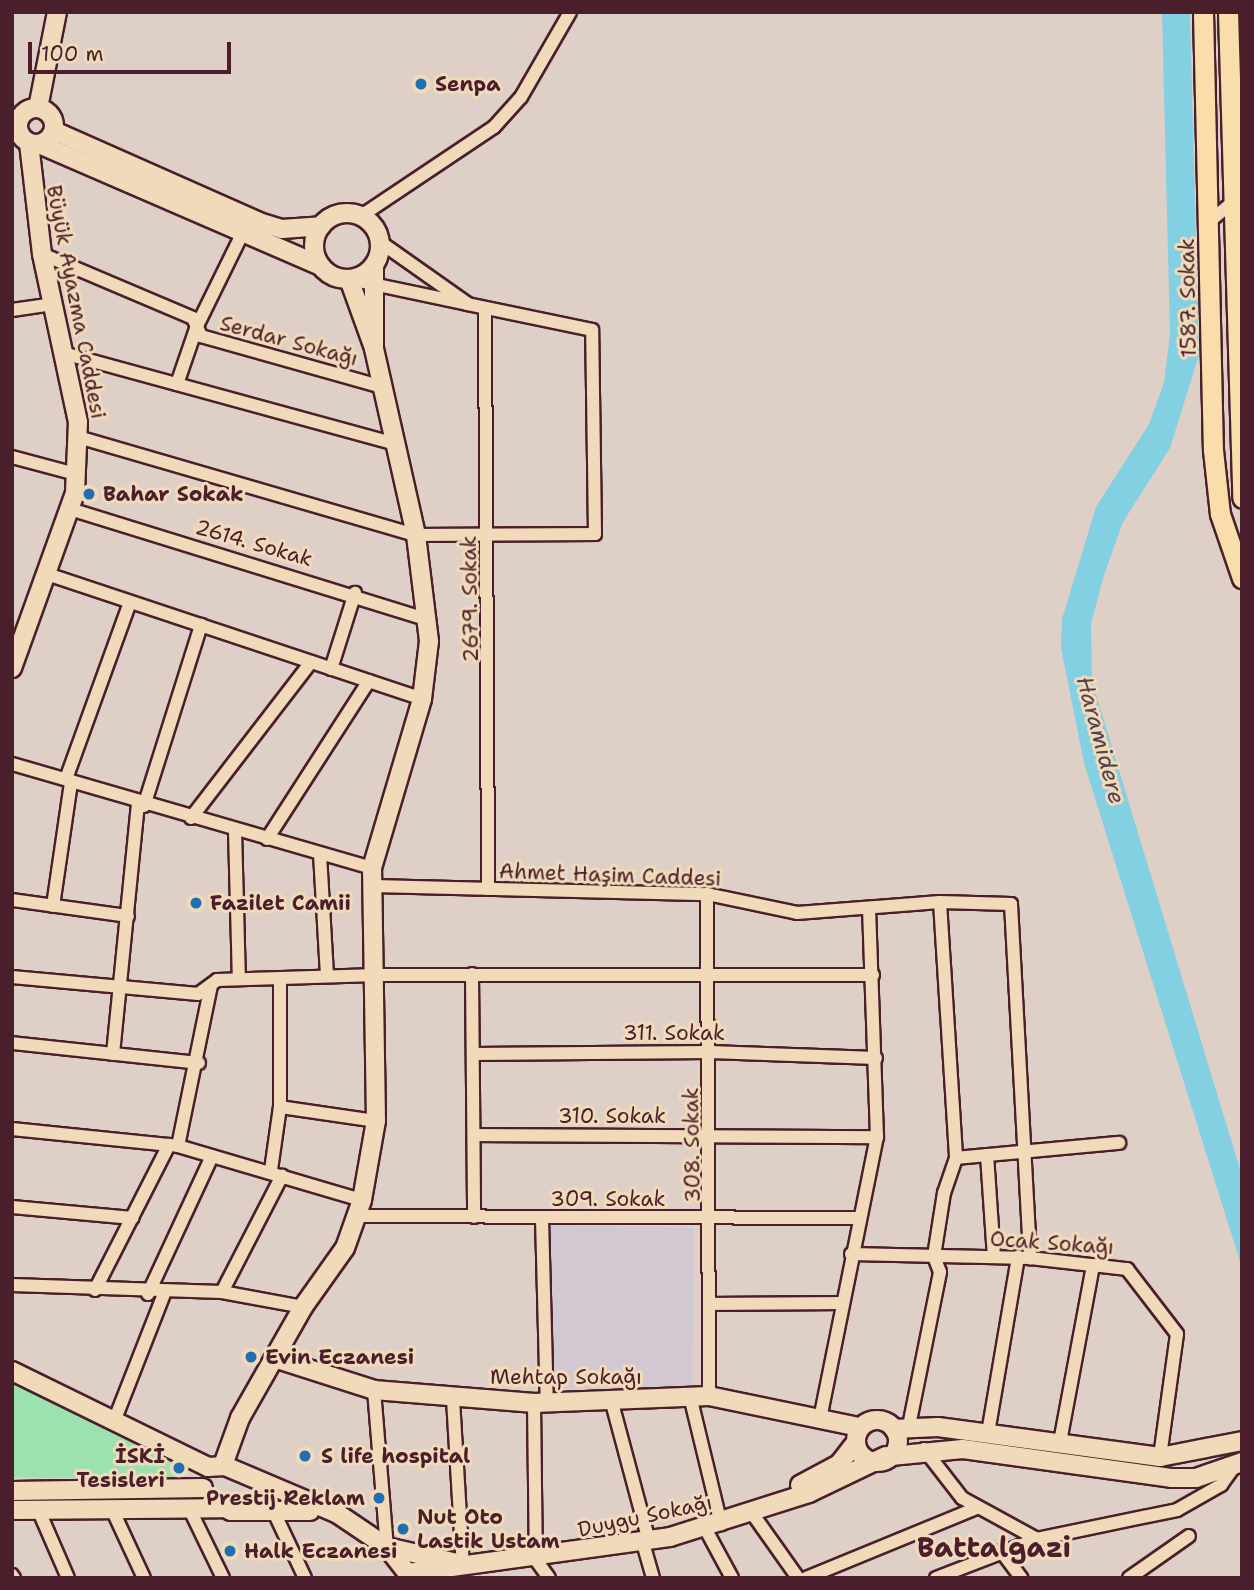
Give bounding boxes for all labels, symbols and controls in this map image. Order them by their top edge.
scale bar [32,28,234,72]
text: 100 m [41,40,104,68]
place label: Senpa [435,71,501,97]
marker: Senpa [413,76,429,92]
street label: Büyük Ayazma Caddesi [41,183,111,421]
street label: 1587. Sokak [1174,238,1202,358]
street label: Serdar Sokağı [217,310,361,372]
place label: Bahar Sokak [103,481,244,507]
marker: Bahar Sokak [81,486,97,502]
street label: 2614. Sokak [192,514,316,572]
street label: 2679. Sokak [456,535,484,663]
water label: Haramidere [1071,673,1131,807]
street label: Ahmet Haşim Caddesi [498,859,722,891]
place label: Fazilet Camii [210,890,351,916]
marker: Fazilet Camii [188,895,204,911]
street label: 311. Sokak [623,1020,725,1046]
street label: 308. Sokak [678,1087,706,1203]
street label: 310. Sokak [558,1103,666,1129]
street label: 309. Sokak [550,1186,666,1212]
street label: Ocak Sokağı [989,1226,1115,1260]
place label: Evin Eczanesi [265,1344,414,1370]
marker: Evin Eczanesi [243,1349,259,1365]
street label: Mehtap Sokağı [490,1364,642,1390]
place label: İSKİ Tesisleri [77,1443,165,1493]
place label: S life hospital [321,1443,470,1469]
marker: S life hospital [295,1446,315,1466]
marker: İSKİ Tesisleri [171,1460,187,1476]
place label: Prestij Reklam [206,1485,365,1511]
street label: Duygu Sokağı [576,1489,714,1543]
marker: Prestij Reklam [371,1490,387,1506]
place label: Nut Oto Lastik Ustam [417,1504,560,1554]
marker: Nut Oto Lastik Ustam [395,1521,411,1537]
district label: Battalgazi [917,1530,1071,1564]
place label: Halk Eczanesi [244,1538,397,1564]
marker: Halk Eczanesi [222,1543,238,1559]

